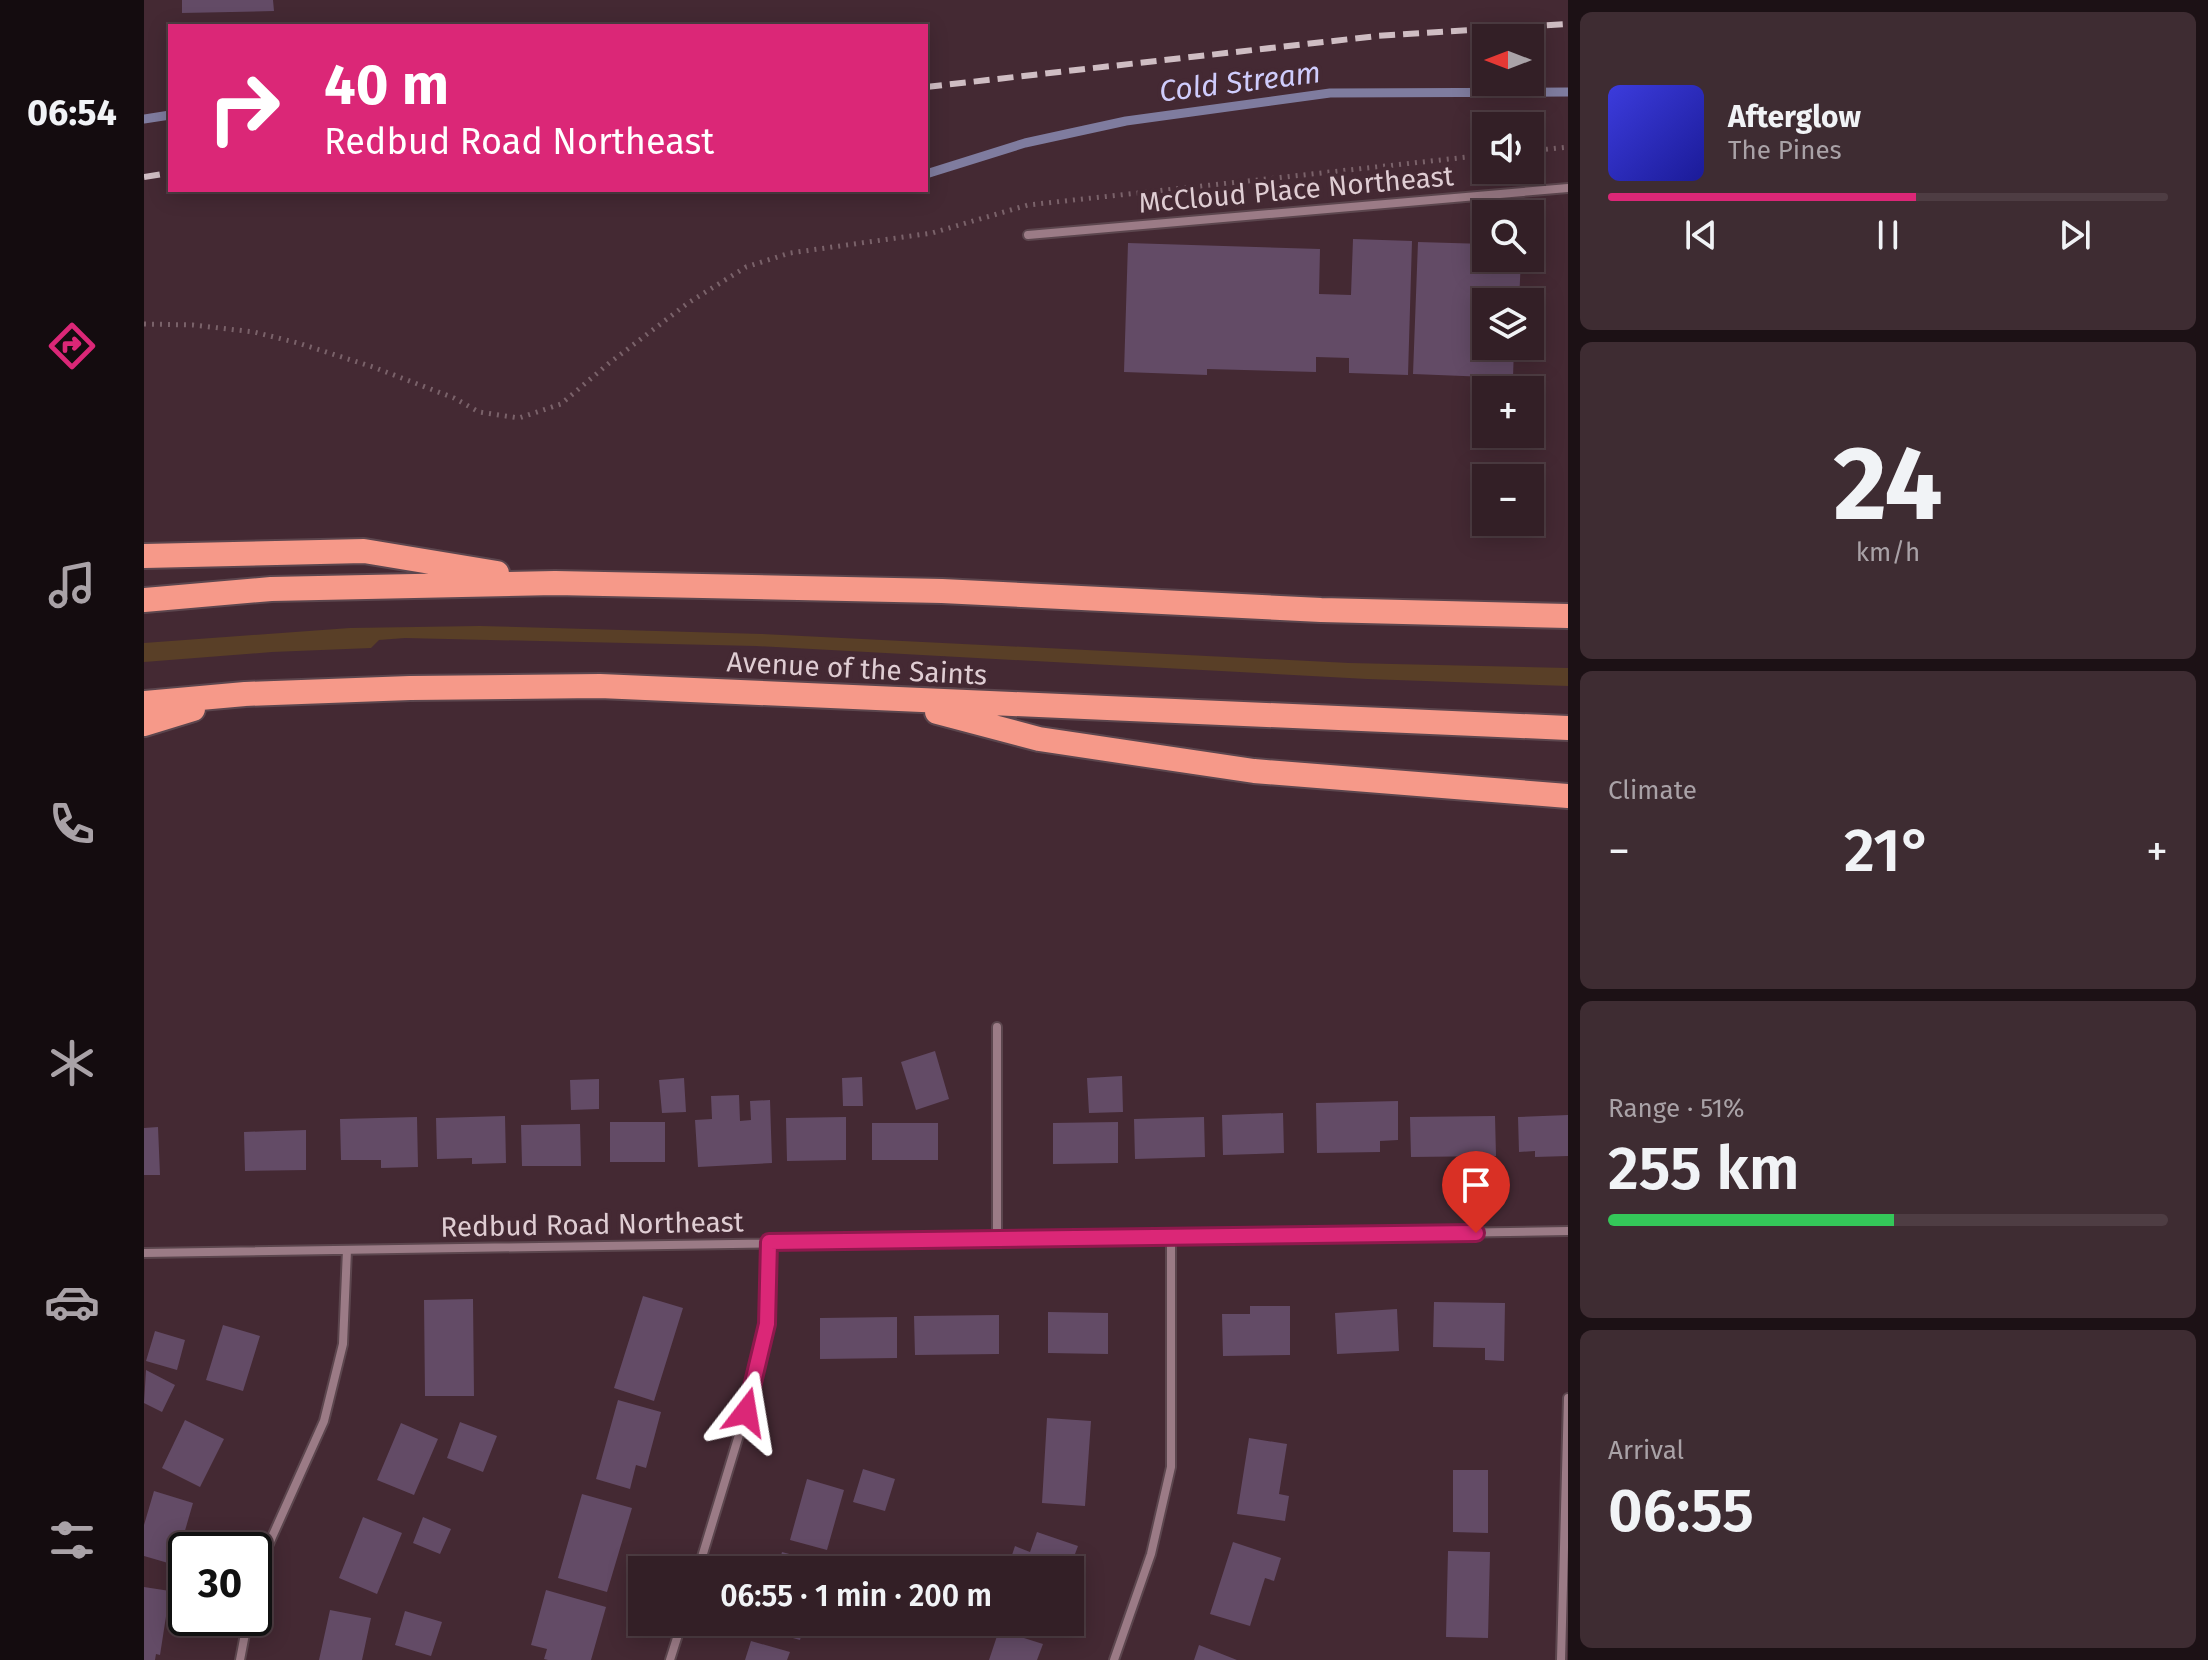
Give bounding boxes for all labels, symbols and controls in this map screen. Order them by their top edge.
north arrow [1472,24,1544,96]
map controls [1472,24,1544,536]
text: 40 m [324,52,449,119]
water label: Cold Stream [1157,54,1323,110]
icon: right [192,56,296,160]
text: 06:54 [27,91,117,135]
text: Afterglow [1728,99,1861,135]
button: sound [1472,112,1544,184]
text: Redbud Road Northeast [324,120,714,164]
text: The Pines [1728,135,1842,166]
street label: McCloud Place Northeast [1137,159,1456,220]
button: search [1472,200,1544,272]
icon: previous [1679,213,1723,257]
icon: pause [1866,213,1910,257]
icon: next [2053,213,2097,257]
button: layers [1472,288,1544,360]
icon: directions [44,318,100,374]
button: + [1472,376,1544,448]
text: 24 [1833,422,1943,547]
button: − [1472,464,1544,536]
text: km/h [1856,537,1920,568]
icon: music [44,557,100,613]
street label: Avenue of the Saints [726,645,988,692]
text: Climate [1608,775,1697,806]
icon: phone [44,796,100,852]
text: 21° [1844,815,1932,887]
text: − [1608,825,1630,878]
text: + [2146,825,2168,878]
icon: climate [44,1035,100,1091]
text: Range · 51% [1608,1093,1745,1124]
text: 255 km [1608,1133,1800,1205]
pin [1442,1151,1510,1233]
icon: arrive [1454,1163,1498,1207]
street label: Redbud Road Northeast [440,1205,745,1244]
icon: car [44,1274,100,1330]
position arrow [704,1370,788,1454]
text: Arrival [1608,1435,1684,1466]
text: 06:55 [1608,1475,1754,1547]
icon: filters [44,1512,100,1568]
speed limit sign: 30 [168,1532,272,1636]
text: 06:55 · 1 min · 200 m [720,1578,992,1614]

